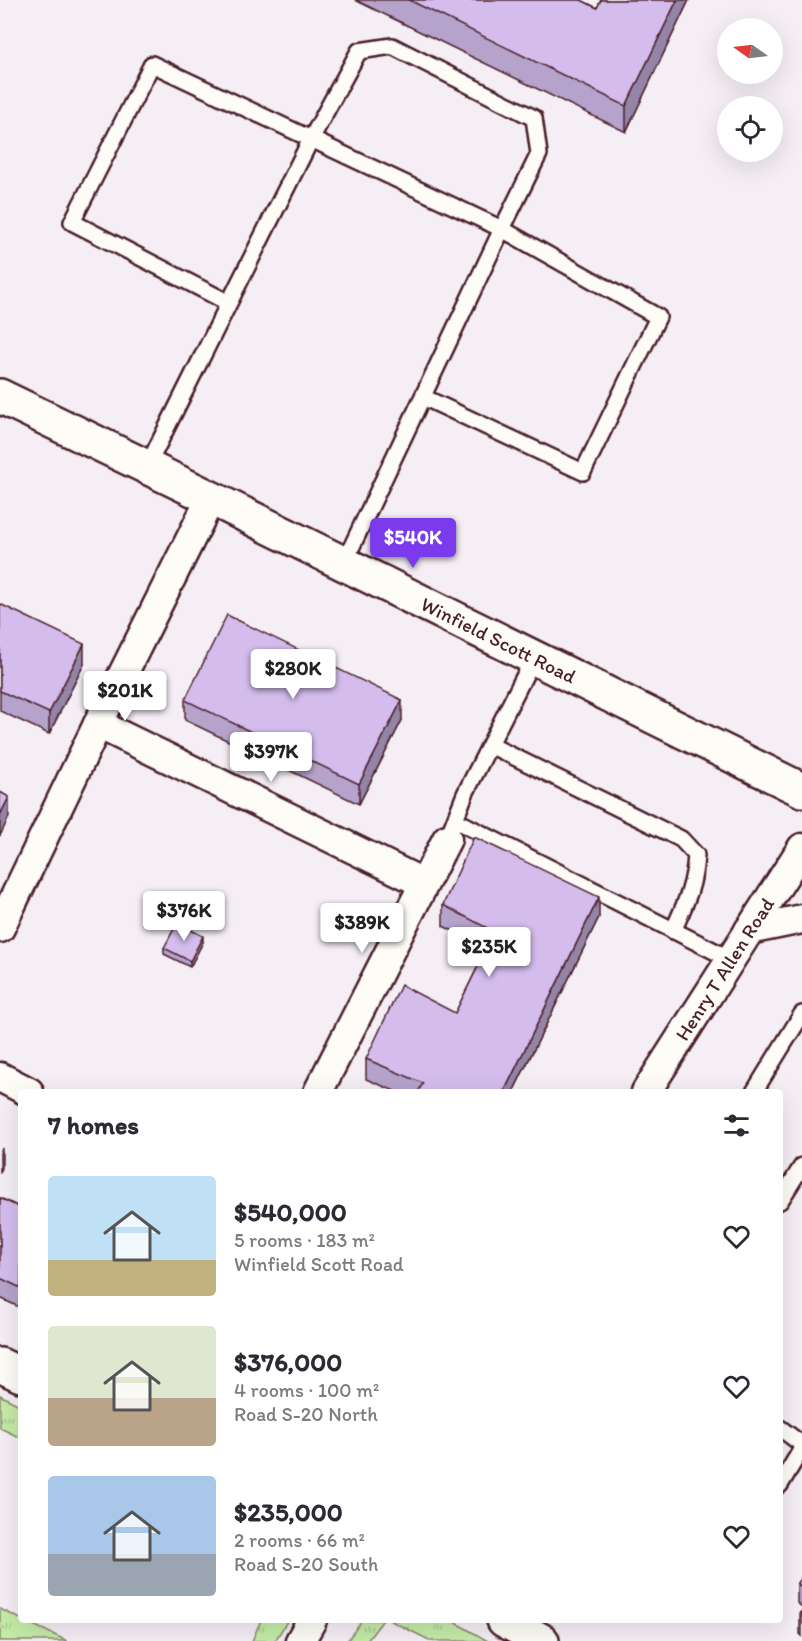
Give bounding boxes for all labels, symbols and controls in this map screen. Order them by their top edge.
north arrow [717,18,783,84]
map controls [717,18,783,162]
button: locate [717,96,783,162]
pin: $540K [371,518,455,569]
text: $540K [384,525,442,549]
street label: Winfield Scott Road [417,592,580,688]
pin: $280K [251,649,335,700]
text: $280K [265,656,321,680]
pin: $201K [83,671,167,722]
text: $201K [97,678,153,702]
pin: $397K [229,732,313,783]
text: $397K [244,739,298,763]
pin: $376K [142,891,226,942]
street label: Henry T Allen Road [670,893,779,1045]
text: $376K [157,898,211,922]
pin: $389K [320,903,404,954]
text: $389K [334,910,390,934]
pin: $235K [447,927,531,978]
text: $235K [462,934,516,958]
text: 7 homes [48,1109,139,1141]
icon: filters [720,1109,753,1142]
text: $540,000 [234,1196,347,1228]
icon: home [96,1200,168,1272]
icon: heart [720,1220,753,1253]
text: 5 rooms · 183 m² [234,1228,375,1252]
text: Winfield Scott Road [234,1252,404,1276]
text: $376,000 [234,1346,342,1378]
icon: home [96,1350,168,1422]
icon: heart [720,1370,753,1403]
text: 4 rooms · 100 m² [234,1378,379,1402]
text: Road S-20 North [234,1402,378,1426]
text: $235,000 [234,1496,343,1528]
icon: home [96,1500,168,1572]
icon: heart [720,1520,753,1553]
text: 2 rooms · 66 m² [234,1528,365,1552]
text: Road S-20 South [234,1552,378,1576]

